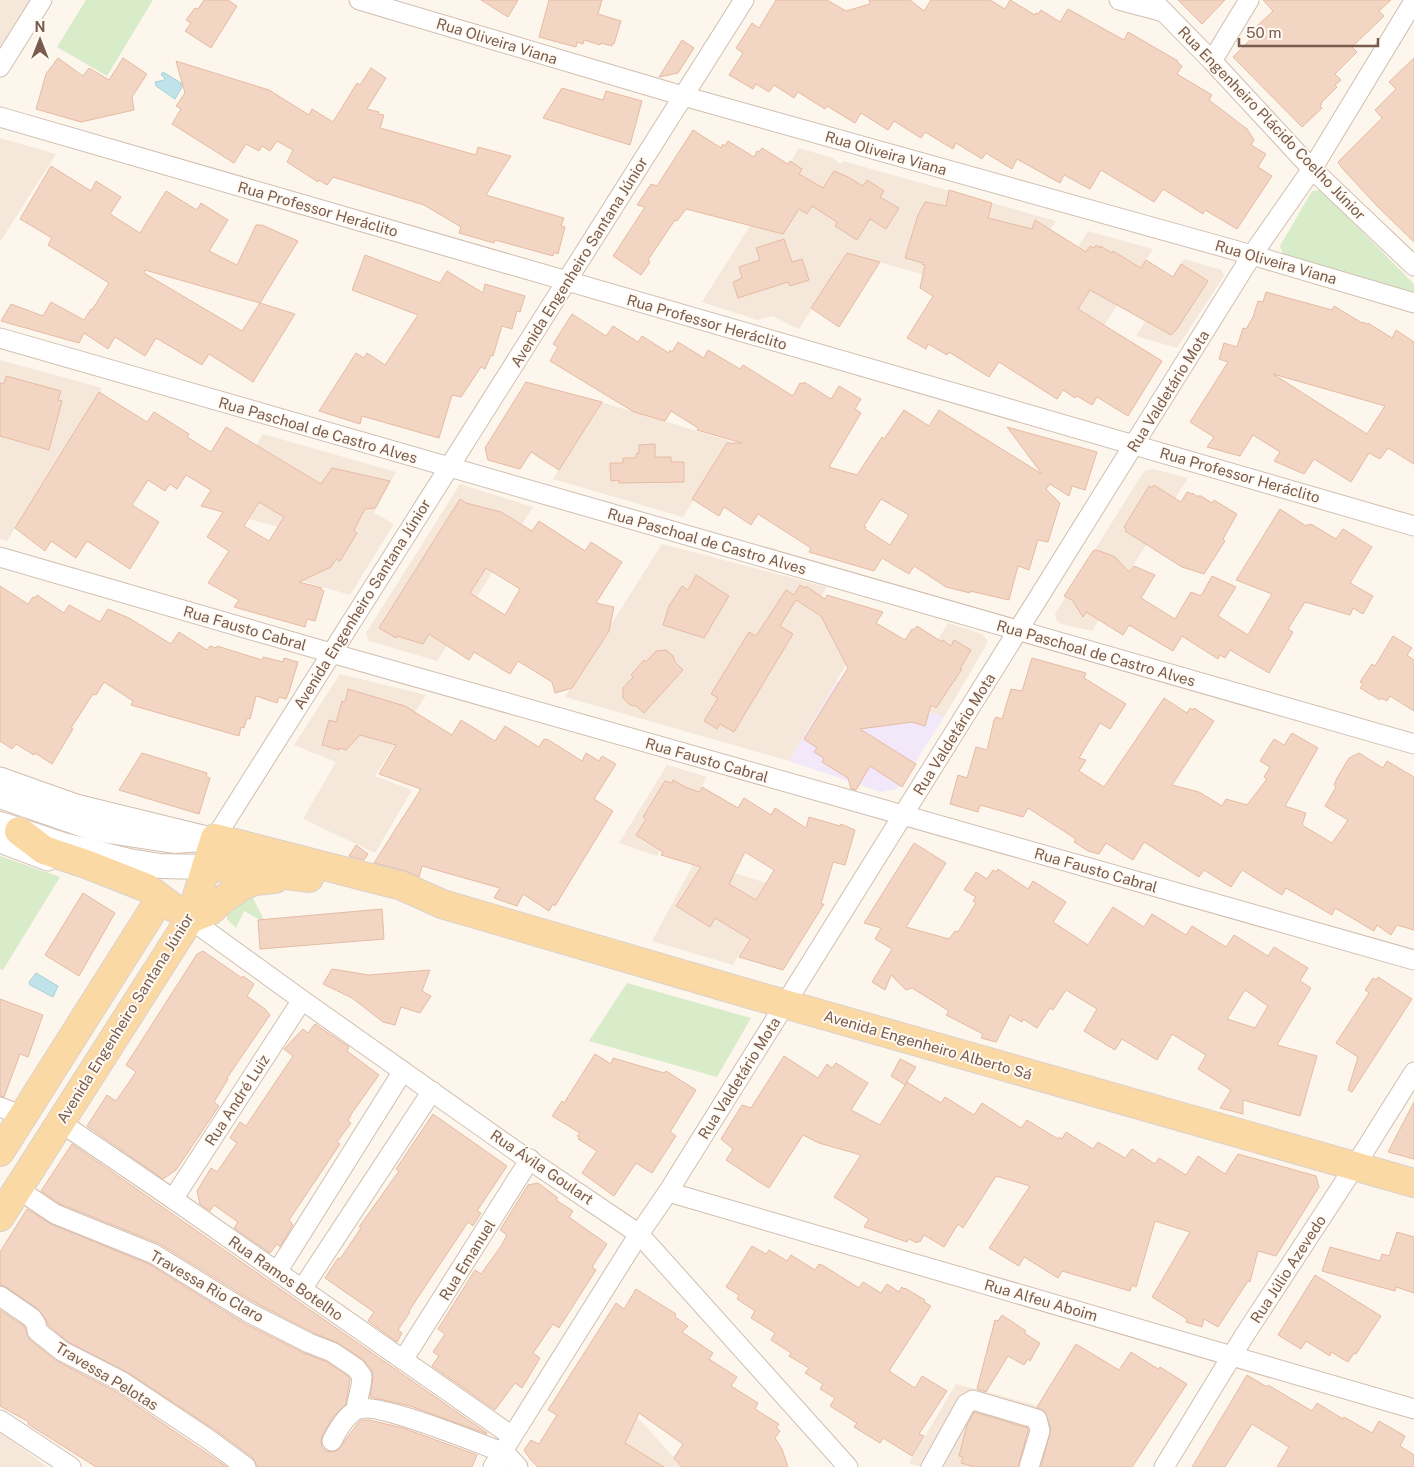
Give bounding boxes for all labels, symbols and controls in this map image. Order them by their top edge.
street label: Rua Oliveira Viana [434,14,560,68]
north arrow [15,15,65,65]
scale bar [1239,15,1378,47]
text: N [35,19,45,35]
street label: Rua Engenheiro Plácido Coelho Júnior [1175,23,1369,223]
text: 50 m [1246,24,1281,41]
street label: Rua Oliveira Viana [823,128,949,178]
street label: Avenida Engenheiro Santana Júnior [507,154,651,370]
street label: Rua Professor Heráclito [236,178,400,240]
street label: Rua Oliveira Viana [1213,237,1339,287]
street label: Rua Professor Heráclito [625,291,789,353]
street label: Rua Valdetário Mota [1124,327,1212,455]
street label: Rua Paschoal de Castro Alves [217,393,419,467]
street label: Rua Professor Heráclito [1158,444,1322,506]
street label: Avenida Engenheiro Santana Júnior [290,496,434,712]
street label: Rua Paschoal de Castro Alves [606,504,808,578]
street label: Rua Fausto Cabral [181,602,309,654]
street label: Rua Paschoal de Castro Alves [995,616,1197,690]
street label: Rua Valdetário Mota [910,670,998,798]
street label: Rua Fausto Cabral [643,734,771,786]
street label: Rua Fausto Cabral [1032,844,1160,896]
street label: Avenida Engenheiro Santana Júnior [53,910,197,1126]
street label: Avenida Engenheiro Alberto Sá [822,1007,1034,1083]
street label: Rua Valdetário Mota [695,1014,783,1142]
street label: Rua André Luiz [201,1051,273,1149]
street label: Rua Ávila Goulart [487,1126,597,1208]
street label: Rua Júlio Azevedo [1247,1212,1329,1326]
street label: Rua Emanuel [436,1217,498,1303]
street label: Rua Ramos Botelho [226,1232,346,1324]
street label: Travessa Rio Claro [147,1247,267,1325]
street label: Rua Alfeu Aboim [982,1276,1100,1324]
street label: Travessa Pelotas [53,1339,161,1413]

